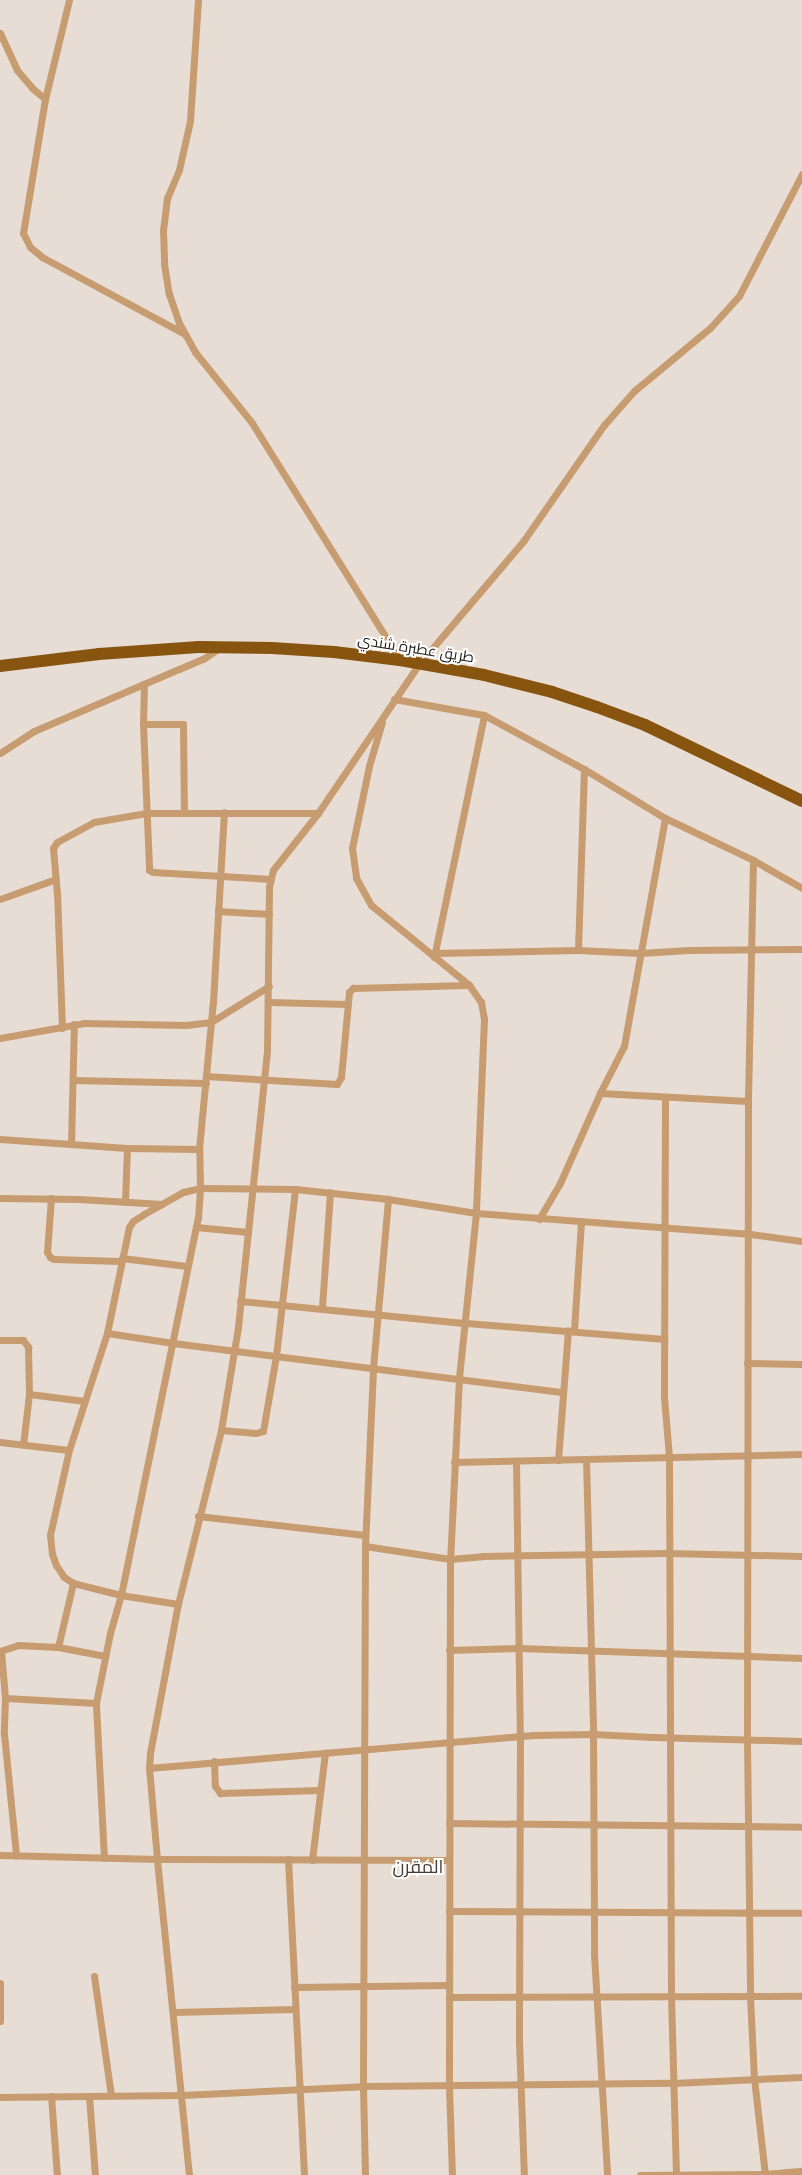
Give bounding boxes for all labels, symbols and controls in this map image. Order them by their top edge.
street label: طريق عطبرة شندي [356,630,476,666]
district label: المقرن [393,1855,443,1877]

